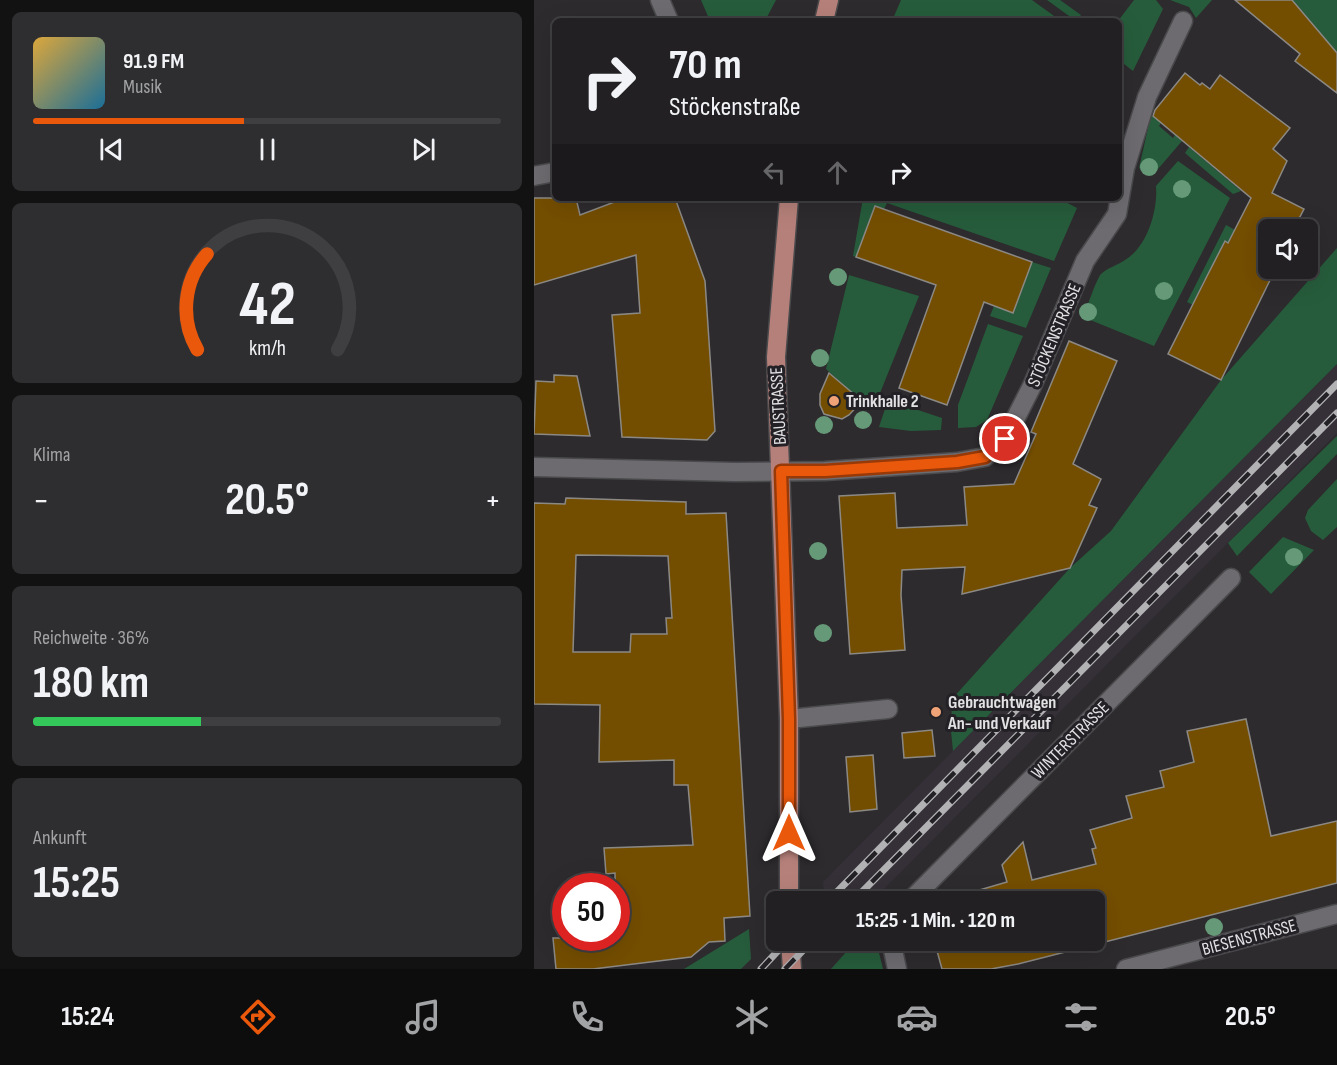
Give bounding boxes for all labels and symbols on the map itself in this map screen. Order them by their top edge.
street label: STÖCKENSTRASSE [1023,280,1086,390]
street label: BAUSTRASSE [766,367,791,445]
place label: Trinkhalle 2 [846,391,919,412]
marker: Trinkhalle 2 [827,394,841,408]
pin [979,413,1030,464]
place label: Gebrauchtwagen An- und Verkauf [947,692,1056,734]
street label: WINTERSTRASSE [1027,697,1113,783]
marker: Gebrauchtwagen An- und Verkauf [929,705,943,719]
position arrow [757,801,821,865]
speed limit sign: 50 [552,873,630,951]
street label: BIESENSTRASSE [1200,915,1299,960]

